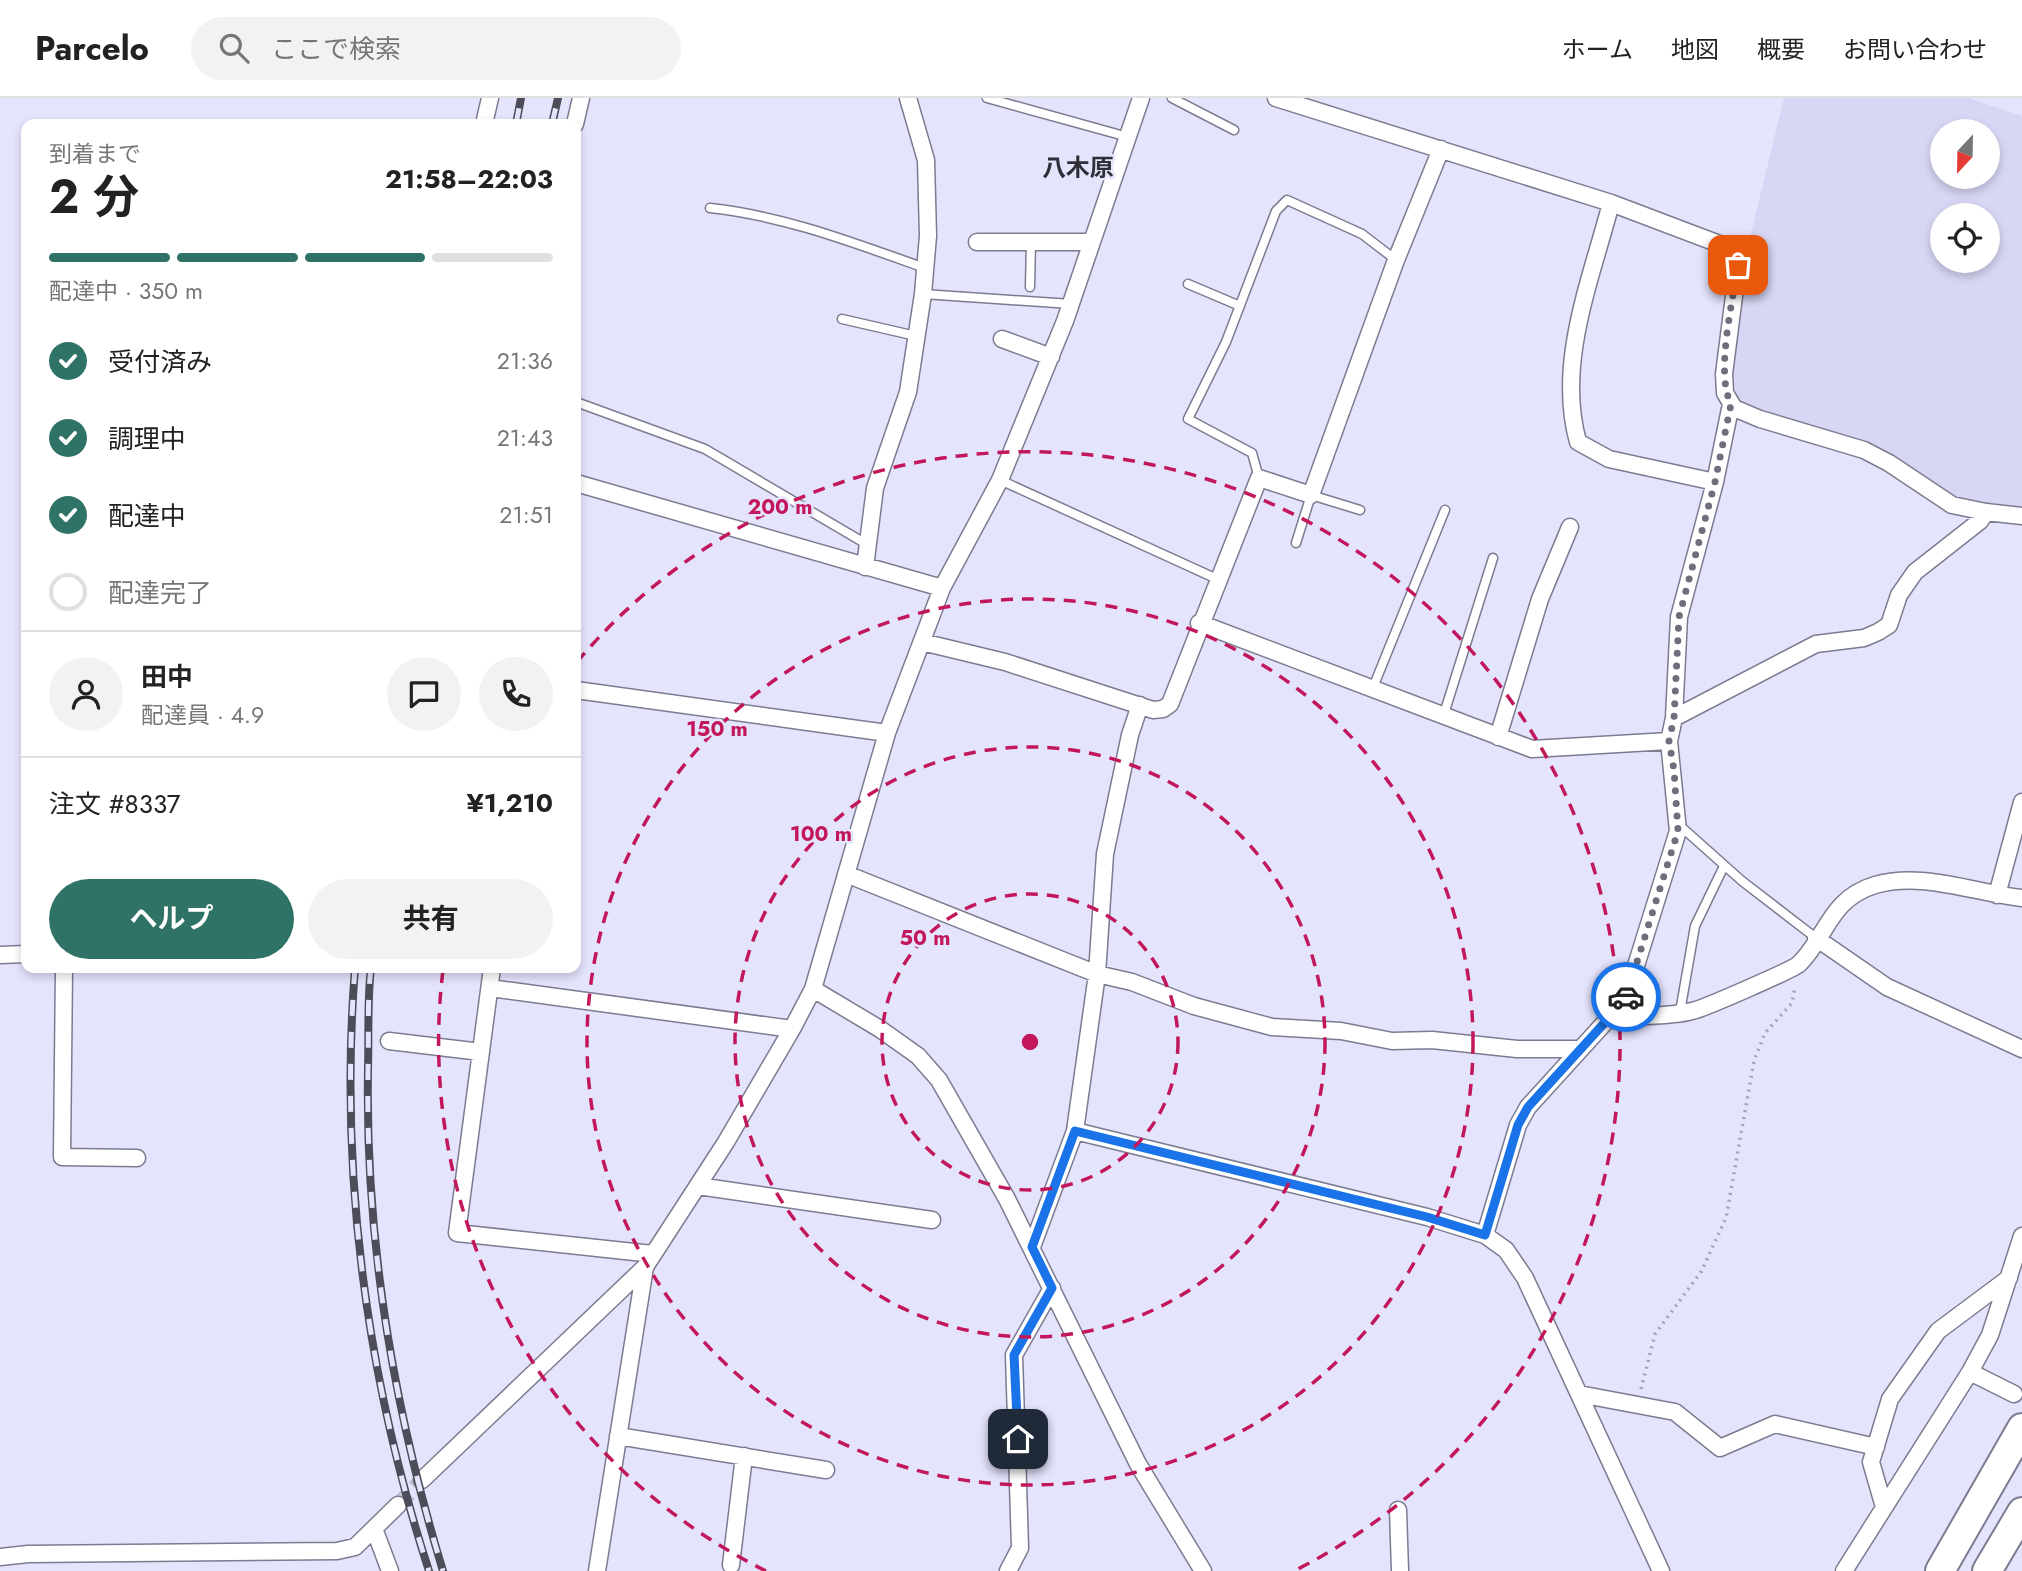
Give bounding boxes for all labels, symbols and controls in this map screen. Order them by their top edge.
search box [191,17,681,80]
text: Parcelo [35,25,149,72]
icon: search [215,29,253,67]
text: ここで検索 [271,30,401,68]
text: ホーム [1562,32,1633,67]
text: 地図 [1671,32,1719,67]
text: 概要 [1757,32,1805,67]
text: お問い合わせ [1843,32,1987,67]
north arrow [1930,119,2000,189]
map controls [1930,119,2000,273]
text: 到着まで [49,137,141,171]
district label: 八木原 [1042,150,1114,185]
text: 21:58–22:03 [385,160,553,198]
text: 2 分 [49,164,139,230]
button: locate [1930,203,2000,273]
pin [1708,235,1768,295]
icon: bag [1719,246,1757,284]
text: 配達中 · 350 m [49,274,203,308]
icon: check [49,342,87,380]
text: 受付済み [108,343,212,381]
text: 21:36 [497,344,553,378]
icon: check [49,419,87,457]
text: 調理中 [108,420,186,458]
text: 21:43 [497,421,553,455]
text: 200 m [747,492,813,522]
icon: check [49,496,87,534]
text: 配達中 [108,497,186,535]
text: 21:51 [499,498,553,532]
text: 配達完了 [108,574,212,612]
button: person [49,657,123,731]
button: chat [387,657,461,731]
button: phone [479,657,553,731]
text: 田中 [141,658,193,696]
text: 配達員 · 4.9 [141,698,264,732]
text: 150 m [686,714,748,744]
text: ¥1,210 [466,784,553,822]
text: 注文 #8337 [49,785,180,823]
text: 100 m [790,819,852,849]
button: ヘルプ [49,879,294,959]
button: 共有 [308,879,553,959]
text: 50 m [900,923,950,953]
courier [1591,962,1661,1032]
icon: car [1607,978,1645,1016]
centre of rings [1018,1030,1042,1054]
pin [988,1409,1048,1469]
icon: home [999,1420,1037,1458]

